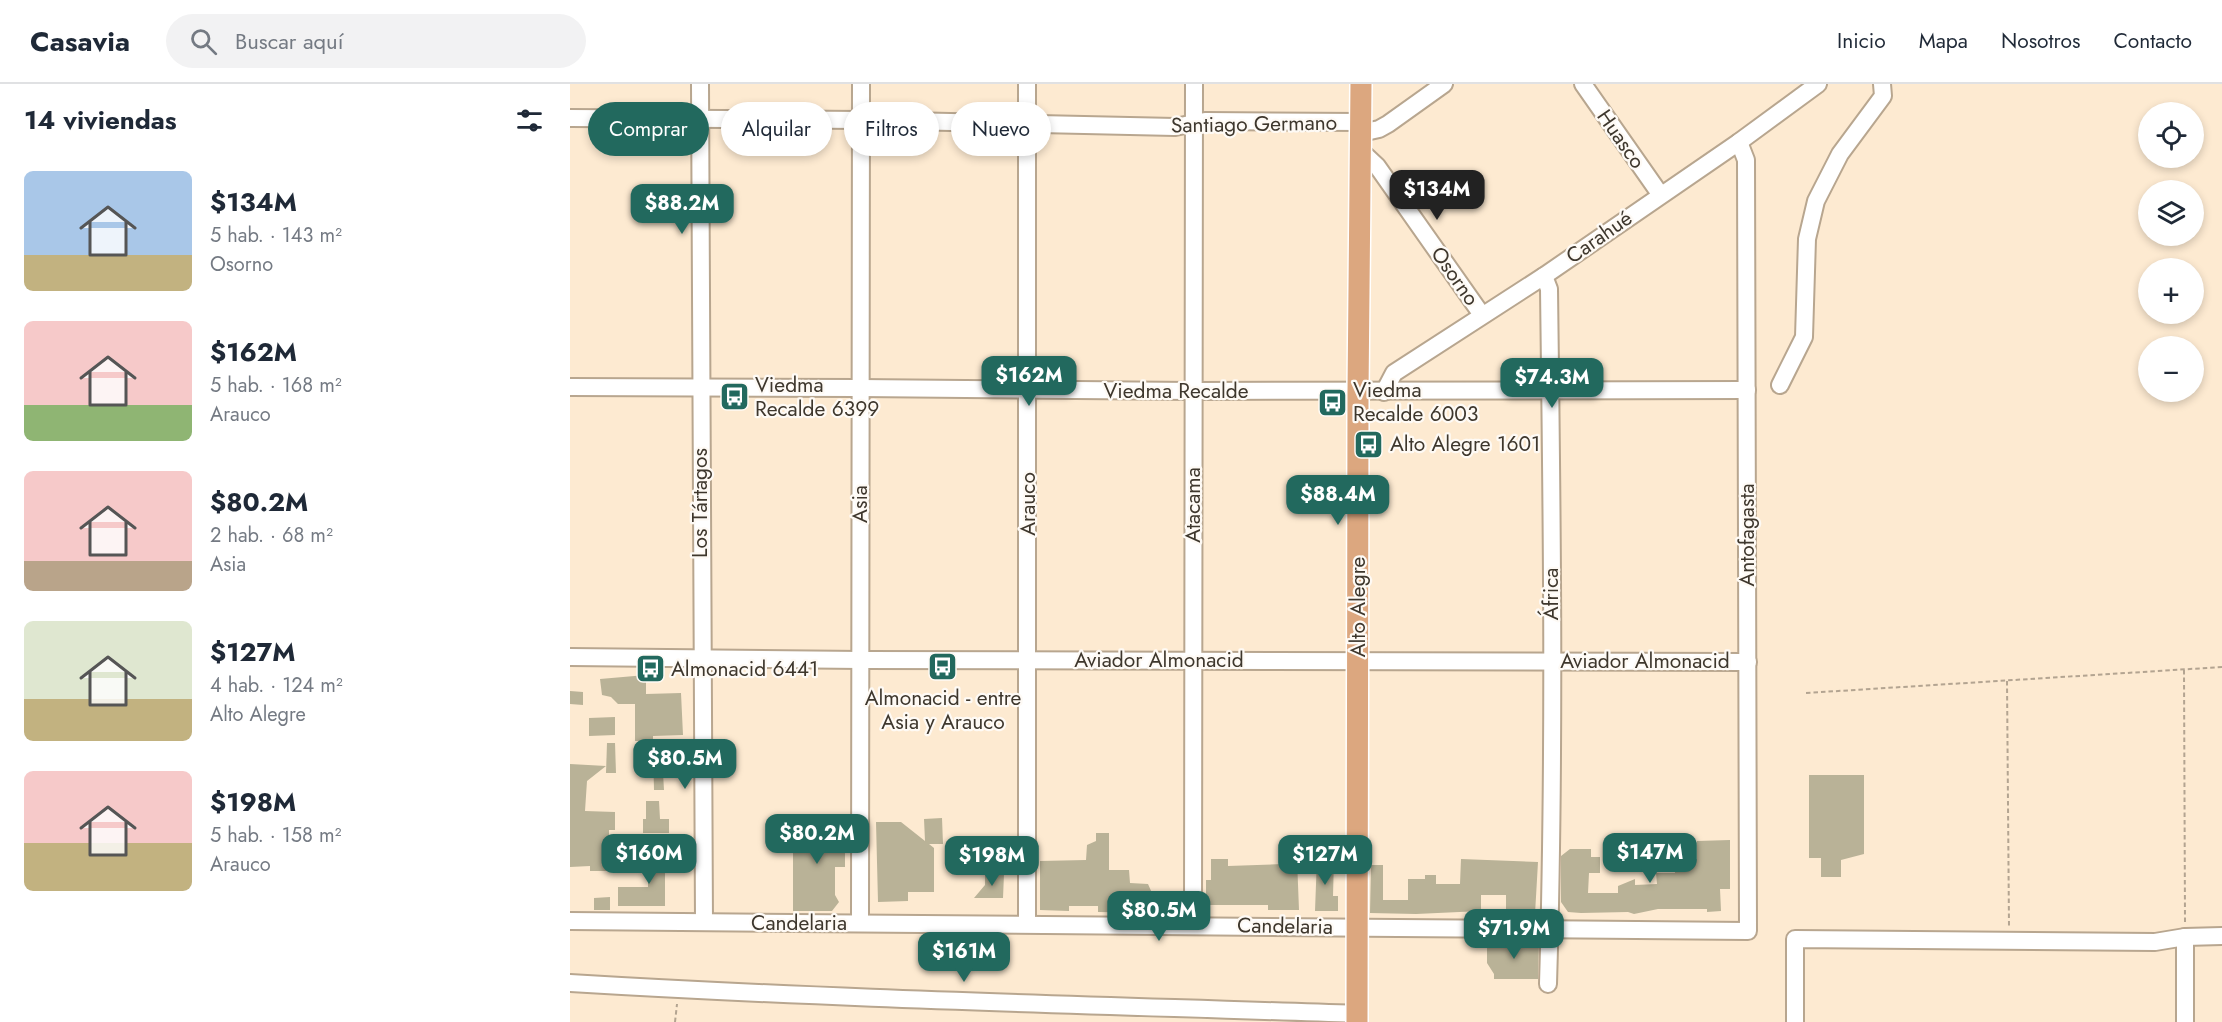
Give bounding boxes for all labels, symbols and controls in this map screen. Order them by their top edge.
search box [166,14,586,68]
text: Casavia [30,21,130,62]
icon: search [187,25,220,58]
text: Buscar aquí [235,25,343,57]
text: Inicio [1837,26,1886,56]
text: Mapa [1919,26,1968,56]
text: Nosotros [2001,26,2080,56]
text: Contacto [2113,26,2192,56]
text: 14 viviendas [24,101,177,139]
chip: Comprar [588,102,709,156]
chip: Alquilar [721,102,832,156]
chip: Filtros [844,102,939,156]
chip: Nuevo [951,102,1051,156]
map controls [2138,102,2204,402]
button: locate [2138,102,2204,168]
street label: Huasco [1590,103,1652,175]
icon: filters [513,104,546,137]
street label: Santiago Germano [1171,108,1337,140]
pin: $134M [1395,170,1479,221]
text: $134M [1404,175,1470,204]
button: layers [2138,180,2204,246]
text: $134M [210,183,297,221]
pin: $88.2M [633,184,731,235]
text: $88.2M [645,189,719,218]
icon: home [72,195,144,267]
street label: Carahué [1560,203,1638,271]
text: 5 hab. · 143 m² [210,221,342,250]
street label: Osorno [1424,240,1486,312]
text: Osorno [210,250,273,279]
button: + [2138,258,2204,324]
text: $162M [210,333,297,371]
button: − [2138,336,2204,402]
icon: home [72,345,144,417]
pin: $162M [987,356,1071,407]
pin: $74.3M [1503,358,1601,409]
text: $162M [996,361,1062,390]
text: $74.3M [1514,363,1590,392]
place label: Viedma Recalde 6399 [755,370,879,424]
text: 5 hab. · 168 m² [210,371,342,400]
place label: Viedma Recalde 6003 [1353,375,1478,429]
street label: Viedma Recalde [1103,376,1249,406]
bus stop icon: Viedma Recalde 6399 [718,381,750,413]
bus stop icon: Viedma Recalde 6003 [1316,386,1348,418]
text: Arauco [210,400,271,429]
bus stop icon: Alto Alegre 1601 [1353,428,1385,460]
place label: Alto Alegre 1601 [1390,429,1541,459]
street label: Los Tártagos [685,448,715,558]
street label: Atacama [1178,467,1208,543]
street label: Arauco [1013,472,1043,536]
pin: $88.4M [1289,475,1387,526]
text: $88.4M [1300,480,1376,509]
text: $80.2M [210,483,308,521]
street label: Antofagasta [1732,483,1762,587]
street label: Asia [845,485,875,523]
icon: home [72,495,144,567]
text: 2 hab. · 68 m² [210,521,333,550]
text: Asia [210,550,246,579]
street label: Alto Alegre [1343,556,1373,657]
street label: África [1536,568,1566,620]
text: $127M [210,633,295,671]
icon: home [72,645,144,717]
street label: Aviador Almonacid [1074,645,1244,675]
street label: Aviador Almonacid [1560,646,1730,676]
bus stop icon: Almonacid - entre Asia y Arauco [927,651,959,683]
bus stop icon: Almonacid 6441 [634,653,666,685]
place label: Almonacid 6441 [671,654,818,684]
text: 4 hab. · 124 m² [210,671,343,700]
place label: Almonacid - entre Asia y Arauco [865,683,1022,737]
text: Alto Alegre [210,700,306,729]
pin: $80.5M [636,739,734,790]
text: $80.5M [647,744,723,773]
text: $198M [210,783,296,821]
icon: home [72,795,144,867]
pin: $80.2M [768,814,866,865]
text: $80.2M [779,819,855,848]
text: 5 hab. · 158 m² [210,821,342,850]
pin: $147M [1608,833,1692,884]
pin: $160M [607,834,691,885]
pin: $127M [1283,835,1367,886]
pin: $198M [950,836,1034,887]
text: $147M [1617,838,1683,867]
text: $160M [615,839,683,868]
text: $127M [1292,840,1358,869]
text: $198M [959,841,1025,870]
text: Arauco [210,850,271,879]
pin: $80.5M [1110,891,1208,942]
text: $80.5M [1121,896,1197,925]
street label: Candelaria [751,908,847,938]
pin: $71.9M [1465,909,1563,960]
street label: Candelaria [1237,910,1333,942]
text: $71.9M [1478,914,1550,943]
pin: $161M [922,932,1006,983]
text: $161M [932,937,996,966]

